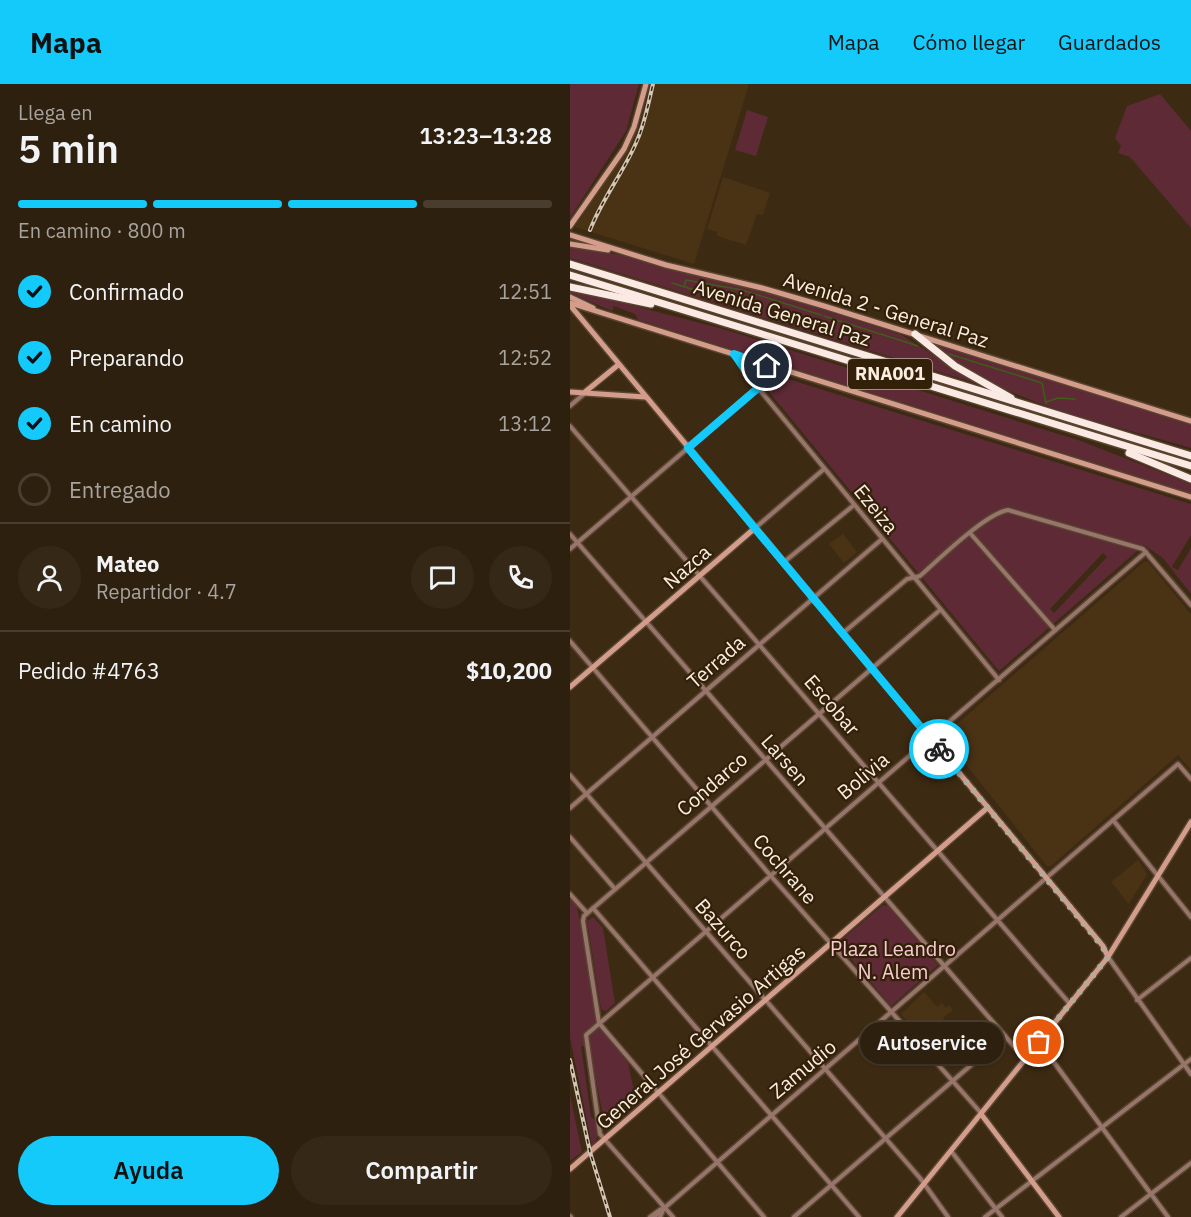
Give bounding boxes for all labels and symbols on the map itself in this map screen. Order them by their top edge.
street label: Avenida 2 - General Paz [780,265,992,354]
street label: Avenida General Paz [690,273,874,352]
pin [741,340,792,391]
road number: RNA001 [848,359,932,389]
street label: Ezeiza [848,478,905,539]
street label: Nazca [657,538,716,595]
street label: Terrada [681,629,751,694]
street label: Escobar [799,669,866,741]
courier [909,719,969,779]
street label: Larsen [755,728,815,791]
street label: Condarco [670,745,753,822]
street label: Bolivia [831,746,895,805]
street label: Cochrane [747,828,824,910]
street label: Bazurco [689,892,757,965]
park label: Plaza Leandro N. Alem [830,935,956,985]
street label: General José Gervasio Artigas [590,938,811,1135]
pin [1013,1016,1064,1067]
callout: Autoservice [859,1021,1003,1063]
street label: Zamudio [764,1033,842,1104]

